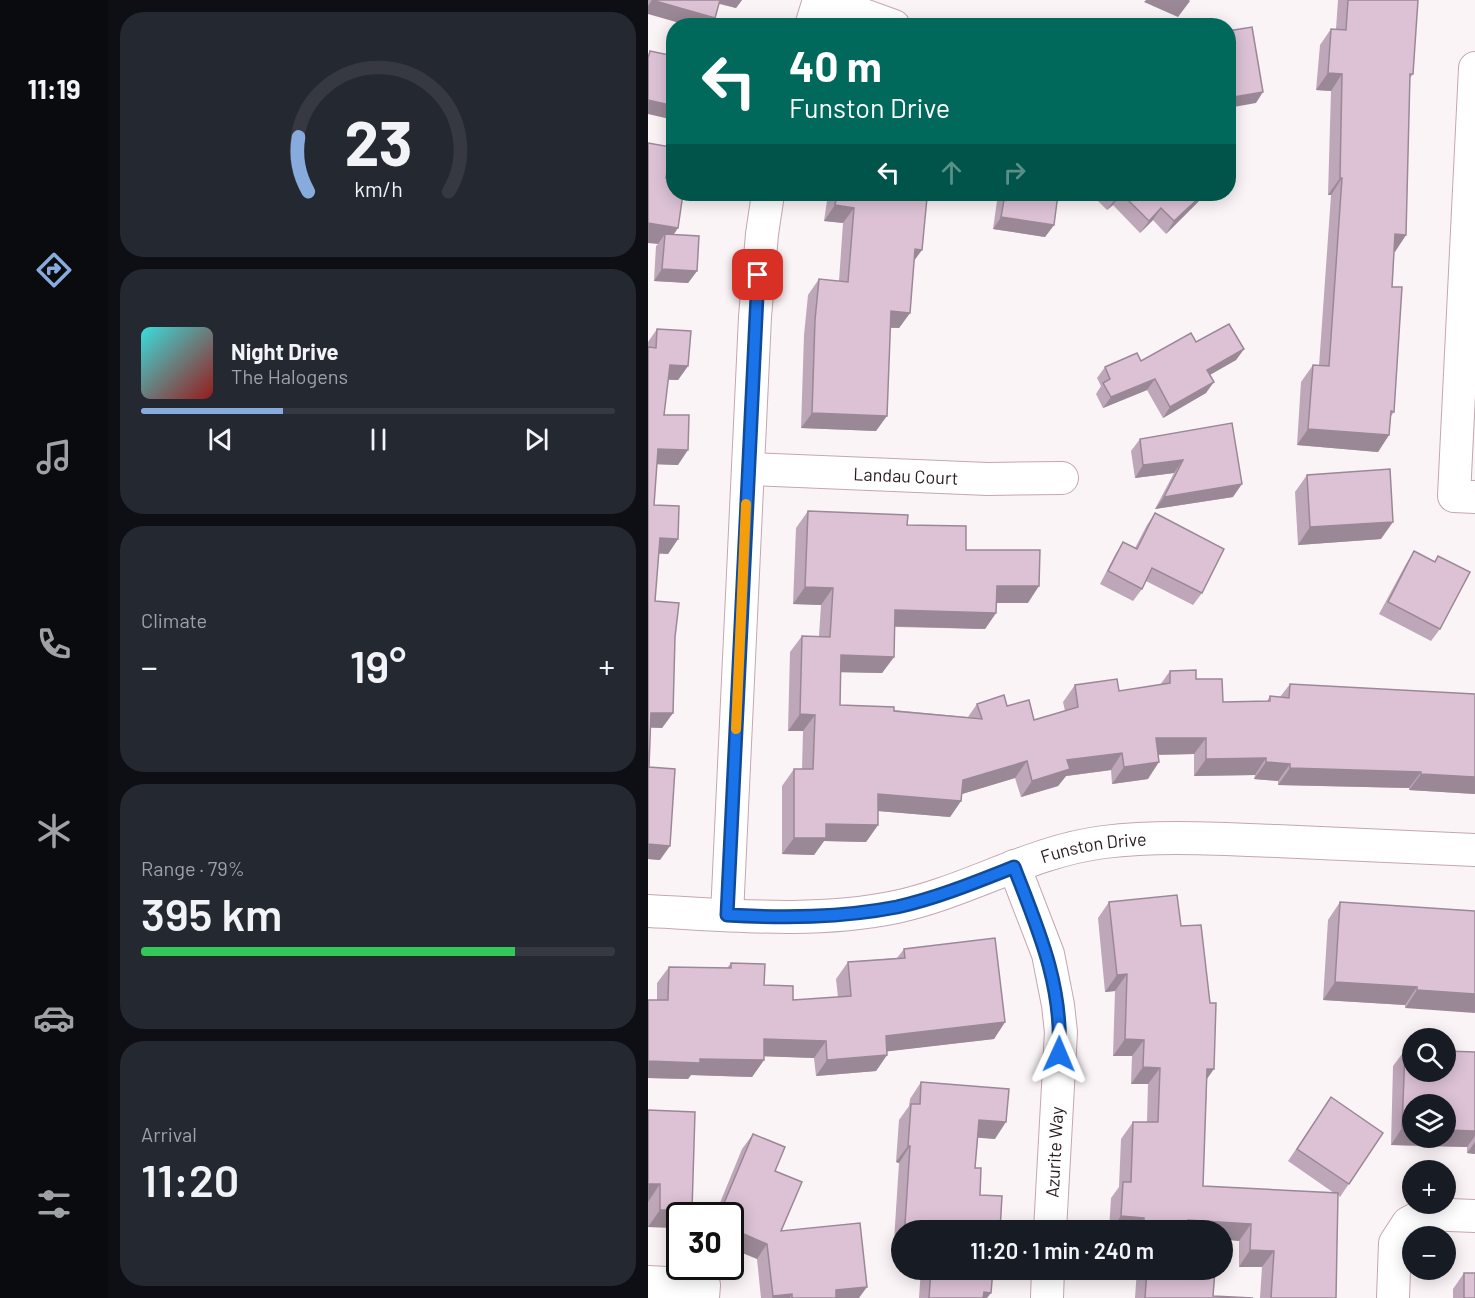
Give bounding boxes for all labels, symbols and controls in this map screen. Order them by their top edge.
text: 40 m [789,40,882,90]
icon: left [690,42,768,120]
text: 11:19 [27,72,81,104]
text: Funston Drive [789,91,950,123]
text: 23 [344,104,412,178]
icon: left [872,156,905,189]
icon: ahead [935,156,968,189]
icon: right [998,156,1031,189]
text: km/h [354,176,402,201]
icon: directions [33,249,75,291]
pin [732,249,783,300]
icon: arrive [741,258,774,291]
text: Night Drive [231,338,339,364]
text: The Halogens [231,364,348,388]
icon: previous [204,423,237,456]
icon: pause [362,423,395,456]
icon: next [520,423,553,456]
icon: music [33,436,75,478]
street label: Landau Court [853,462,959,489]
text: Climate [141,608,207,632]
icon: phone [33,623,75,665]
text: 19° [350,638,406,692]
text: − [141,646,158,686]
text: + [599,646,615,686]
icon: climate [33,810,75,852]
street label: Funston Drive [1038,828,1147,867]
text: Range · 79% [141,856,245,880]
text: 395 km [141,886,282,940]
icon: car [33,997,75,1039]
position arrow [1027,1022,1091,1086]
map controls [1402,1028,1456,1280]
button: search [1402,1028,1456,1082]
button: layers [1402,1094,1456,1148]
street label: Azurite Way [1041,1106,1067,1198]
text: Arrival [141,1122,197,1146]
text: 11:20 [141,1152,239,1206]
button: + [1402,1160,1456,1214]
icon: filters [33,1183,75,1225]
speed limit sign: 30 [666,1202,744,1280]
button: − [1402,1226,1456,1280]
text: 11:20 · 1 min · 240 m [970,1237,1154,1263]

